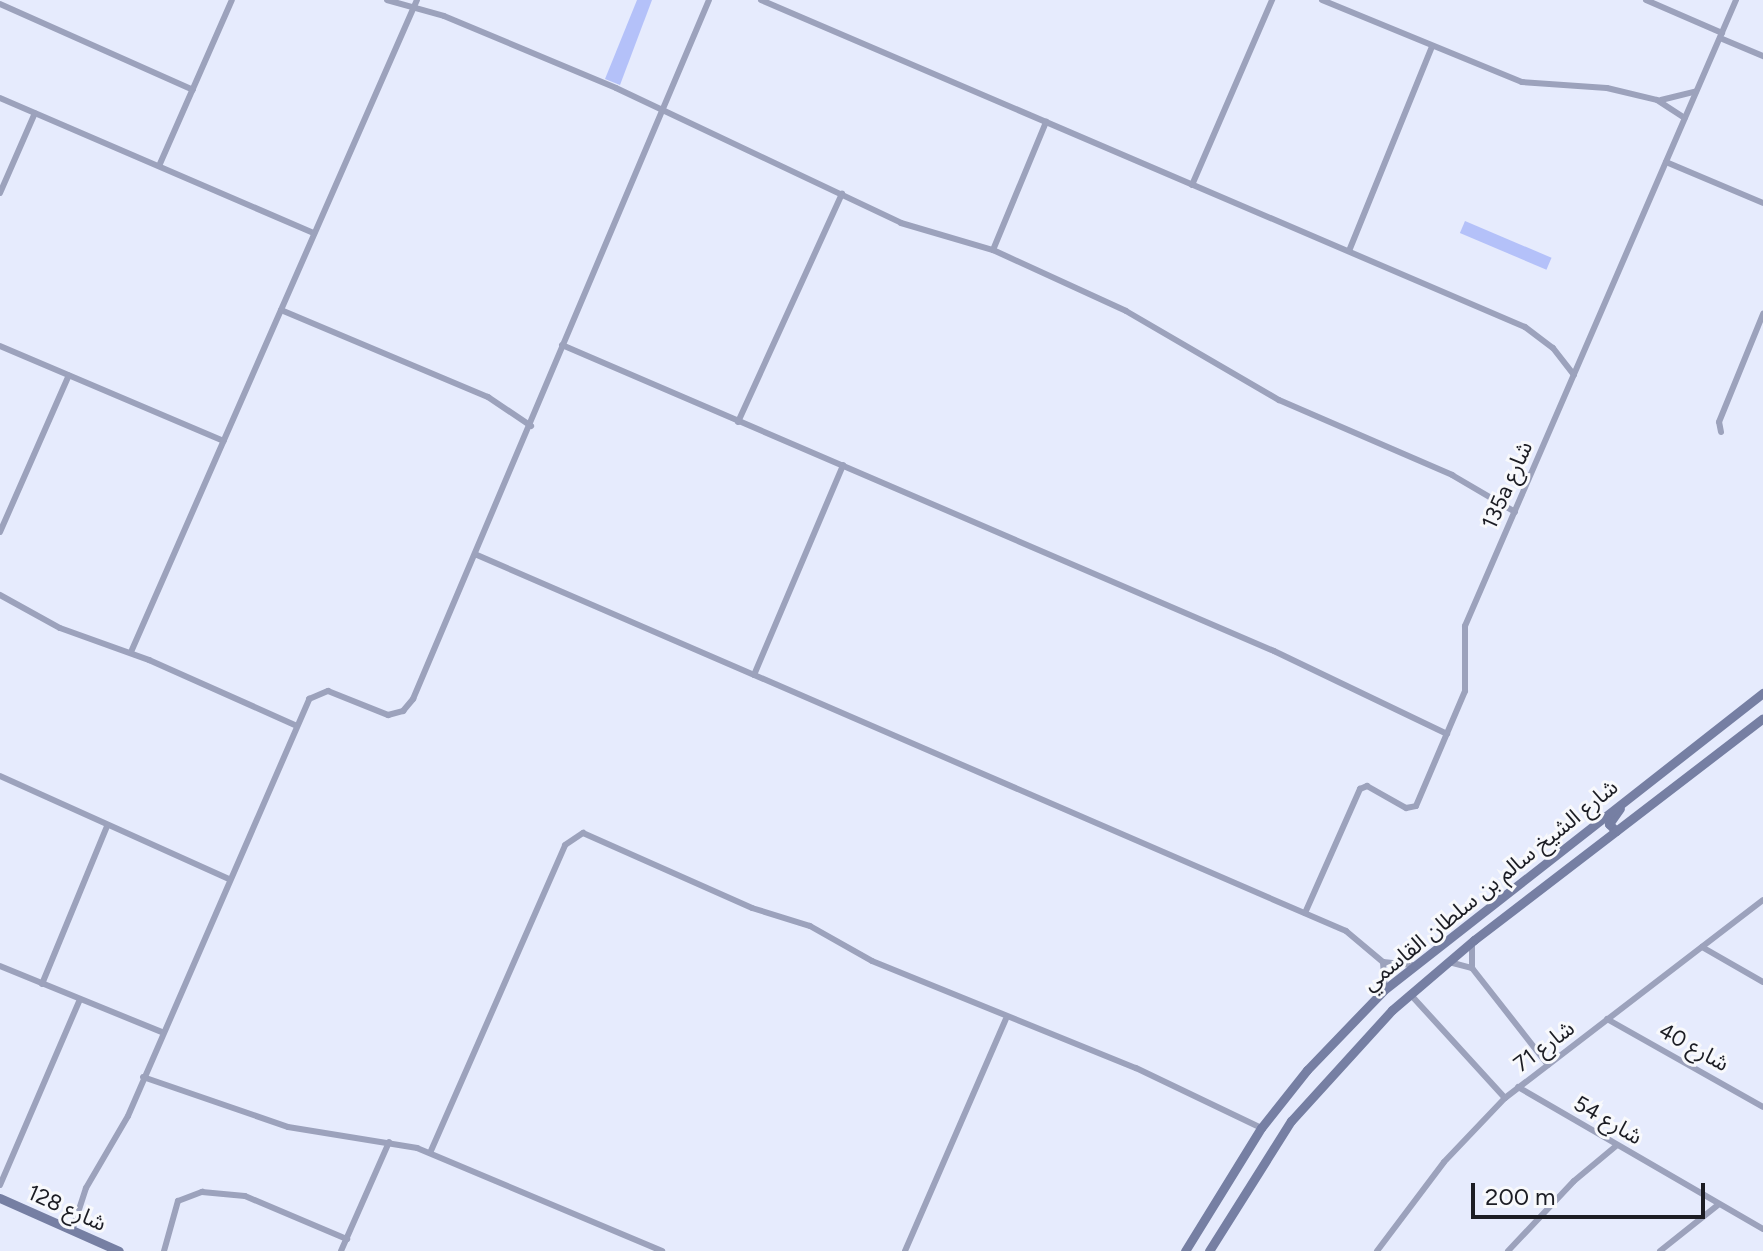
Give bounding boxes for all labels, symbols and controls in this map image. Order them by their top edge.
street label: 135a شارع [1476,437,1538,533]
street label: شارع الشيخ سالم بن سلطان القاسمي [1357,774,1623,996]
street label: شارع 71 [1508,1015,1580,1077]
street label: شارع 40 [1654,1017,1734,1077]
street label: شارع 54 [1569,1090,1647,1150]
scale bar [1475,1167,1709,1217]
street label: شارع 128 [24,1179,110,1237]
text: 200 m [1485,1182,1556,1211]

